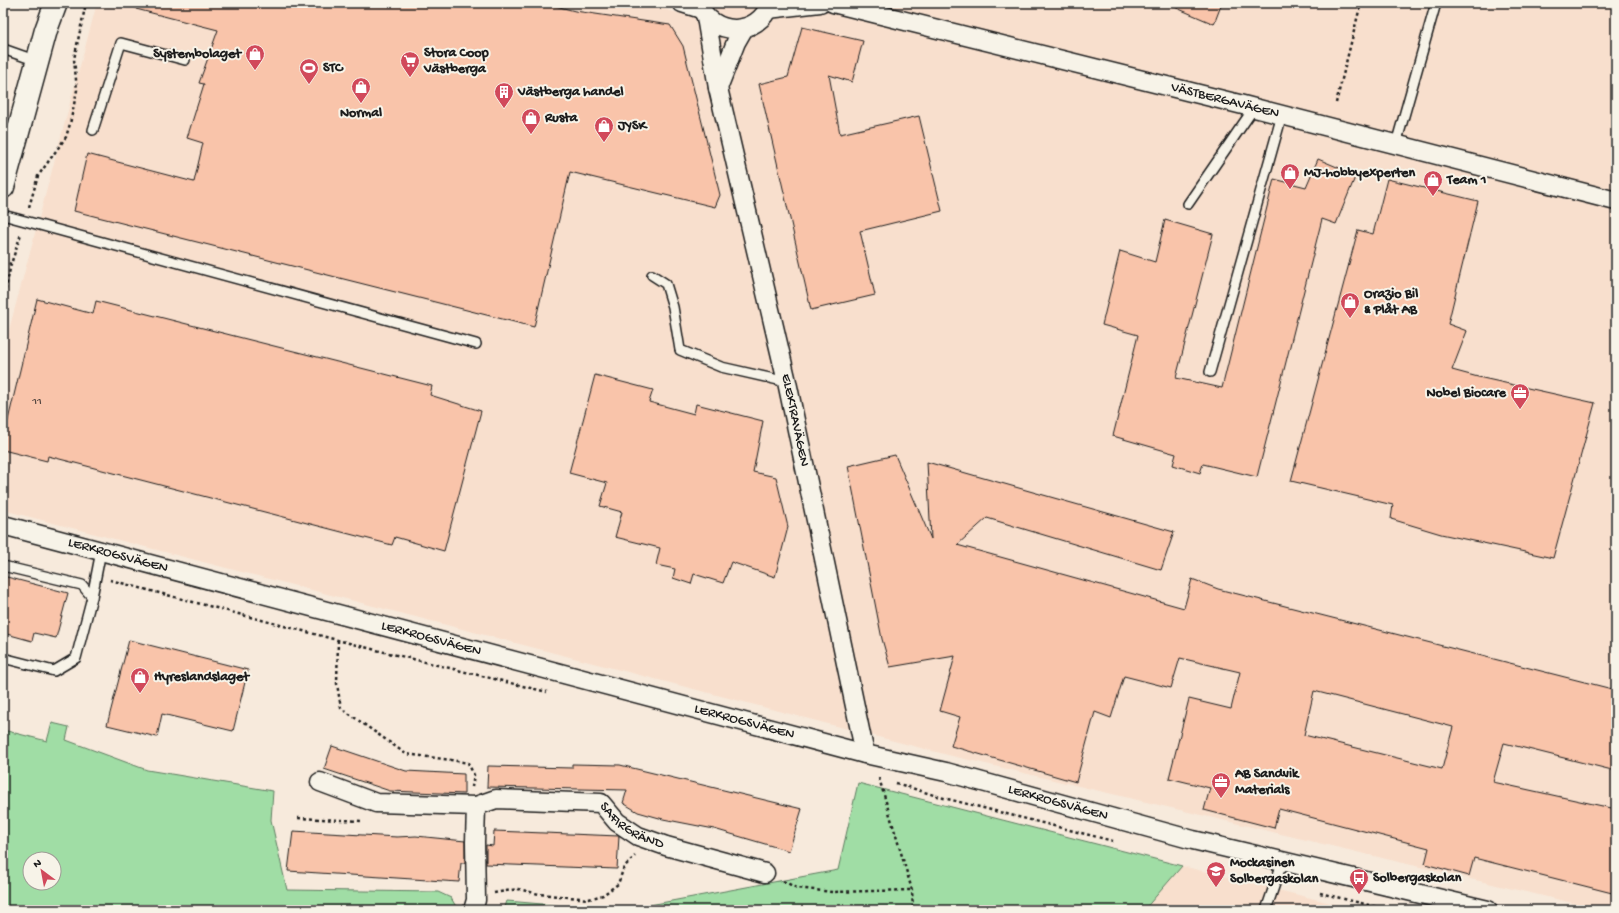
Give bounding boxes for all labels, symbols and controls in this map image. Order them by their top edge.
shop icon: Systembolaget [244,43,266,71]
place label: Stora Coop Västberga [423,45,489,78]
place label: Systembolaget [153,46,242,63]
supermarket icon: Stora Coop Västberga [399,50,421,78]
sports icon: STC [298,57,320,85]
place label: STC [323,60,344,77]
shop icon: Normal [350,76,372,104]
street label: VÄSTBERGAVÄGEN [1168,79,1281,122]
building icon: Västberga handel [493,81,515,109]
place label: Västberga handel [517,84,624,101]
place label: Normal [340,105,382,122]
shop icon: Rusta [520,107,542,135]
place label: Rusta [544,110,579,127]
shop icon: JYSK [593,115,615,143]
place label: JYSK [617,118,648,135]
shop icon: MJ-hobbyexperten [1279,162,1301,190]
place label: MJ-hobbyexperten [1304,165,1416,182]
shop icon: Team 1 [1422,169,1444,197]
place label: Team 1 [1446,172,1487,189]
place label: Orazio Bil & Plåt AB [1364,286,1418,319]
shop icon: Orazio Bil & Plåt AB [1339,291,1361,319]
street label: ELEKTRAVÄGEN [777,372,813,468]
office icon: Nobel Biocare [1509,382,1531,410]
place label: Nobel Biocare [1426,385,1507,402]
house number: 11 [31,395,42,409]
street label: LERKROGSVÄGEN [66,534,170,577]
street label: LERKROGSVÄGEN [379,617,483,660]
shop icon: Hyreslandslaget [129,666,151,694]
place label: Hyreslandslaget [154,669,250,686]
street label: LERKROGSVÄGEN [692,701,796,743]
place label: AB Sandvik Materials [1234,766,1300,799]
office icon: AB Sandvik Materials [1210,771,1232,799]
street label: LERKROGSVÄGEN [1006,781,1110,825]
street label: SAFIRGRÄND [596,799,667,853]
north arrow [22,851,62,891]
place label: Mockasinen Solbergaskolan [1230,855,1319,888]
text: N [32,857,44,871]
school or university icon: Mockasinen Solbergaskolan [1205,860,1227,888]
bus stop icon: Solbergaskolan [1348,867,1370,895]
place label: Solbergaskolan [1373,870,1462,887]

